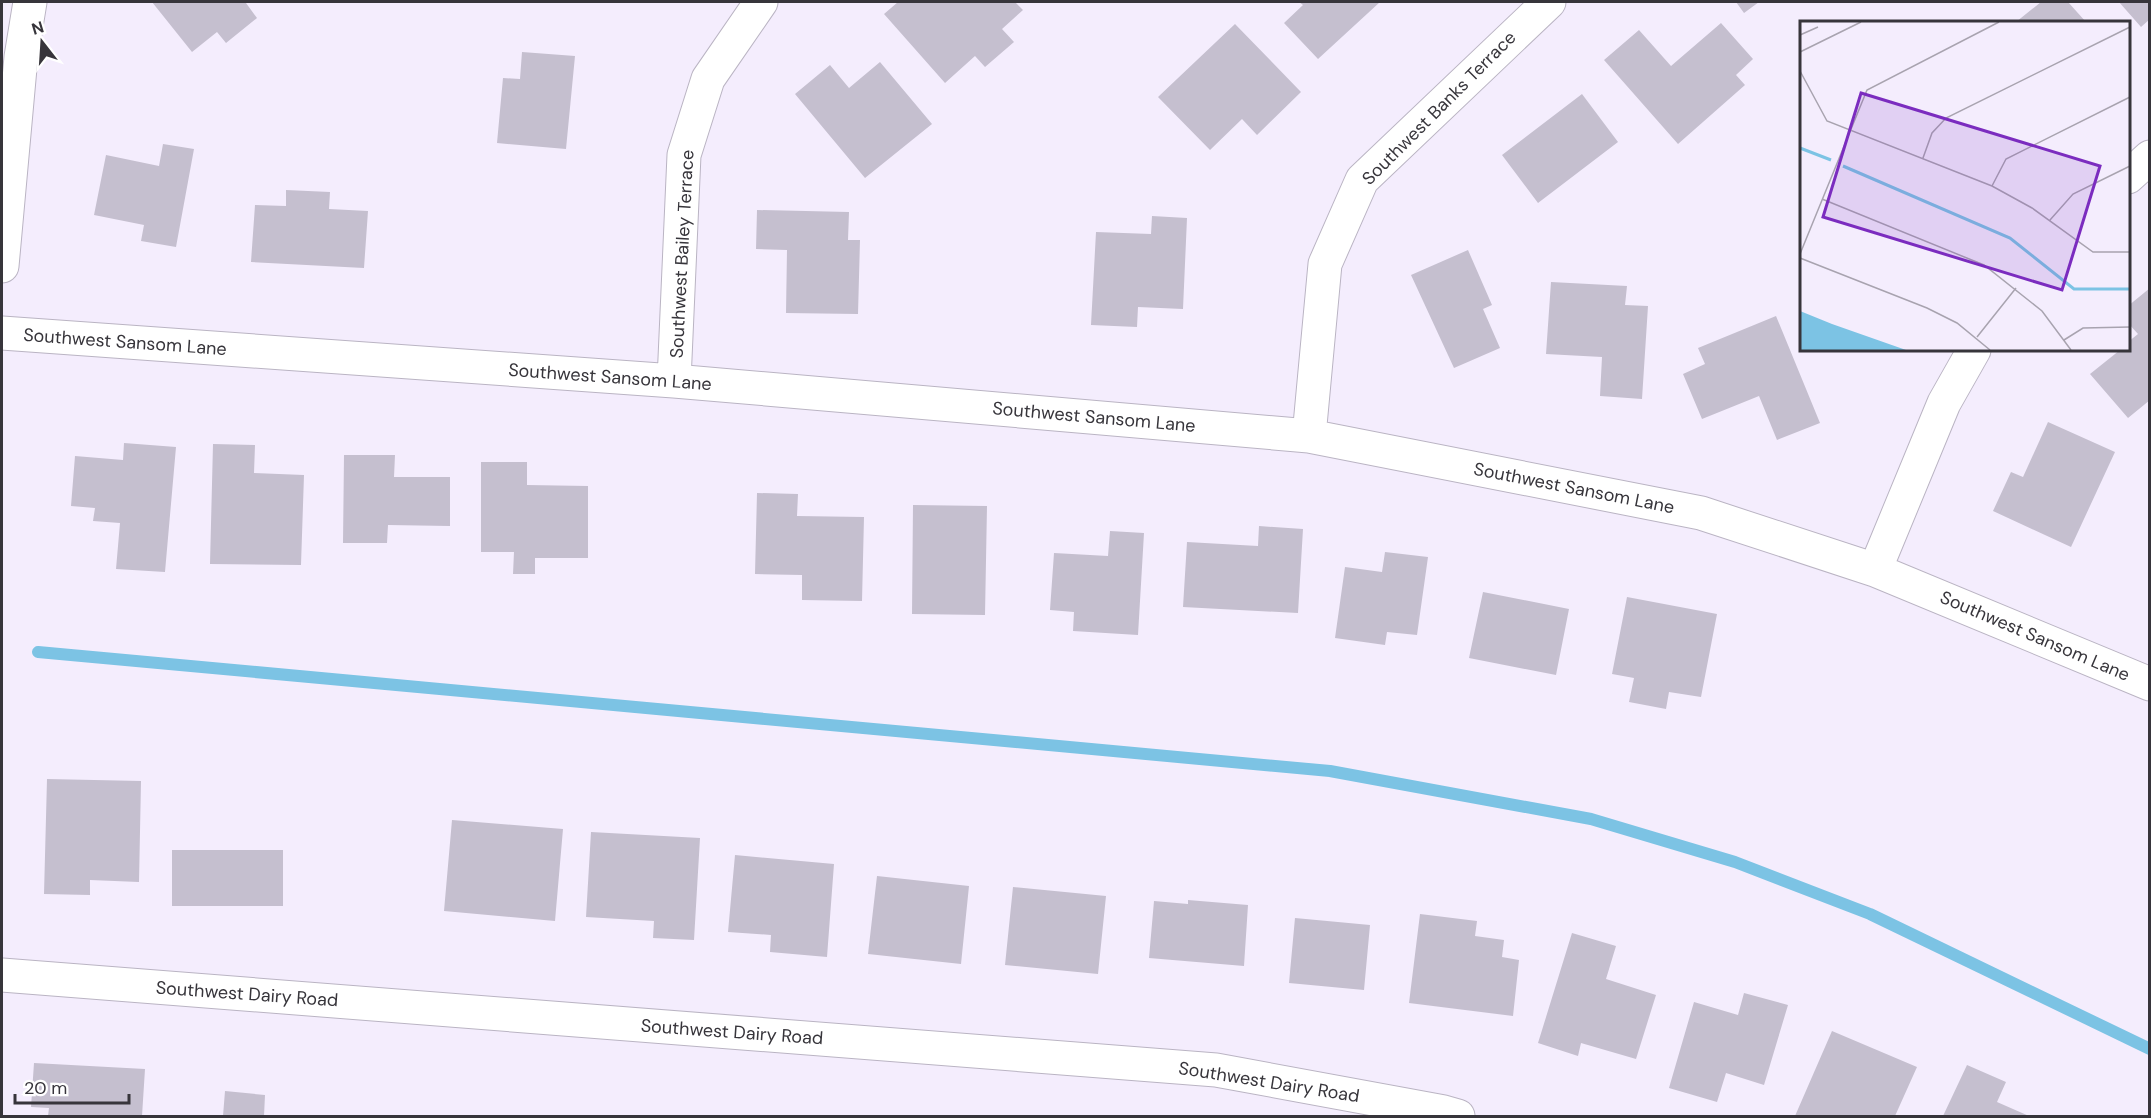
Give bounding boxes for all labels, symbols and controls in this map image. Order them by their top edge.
north arrow [12,12,72,72]
text: N [29,16,46,40]
inset map [1800,21,2130,351]
street label: Southwest Banks Terrace [1357,26,1521,190]
street label: Southwest Bailey Terrace [665,149,699,359]
street label: Southwest Sansom Lane [22,323,228,361]
street label: Southwest Sansom Lane [507,358,713,396]
street label: Southwest Sansom Lane [991,396,1197,438]
street label: Southwest Sansom Lane [1472,457,1676,519]
street label: Southwest Sansom Lane [1936,585,2134,687]
street label: Southwest Dairy Road [155,976,339,1012]
street label: Southwest Dairy Road [640,1014,824,1050]
street label: Southwest Dairy Road [1177,1056,1361,1108]
scale bar [15,1067,129,1105]
text: 20 m [24,1076,67,1100]

